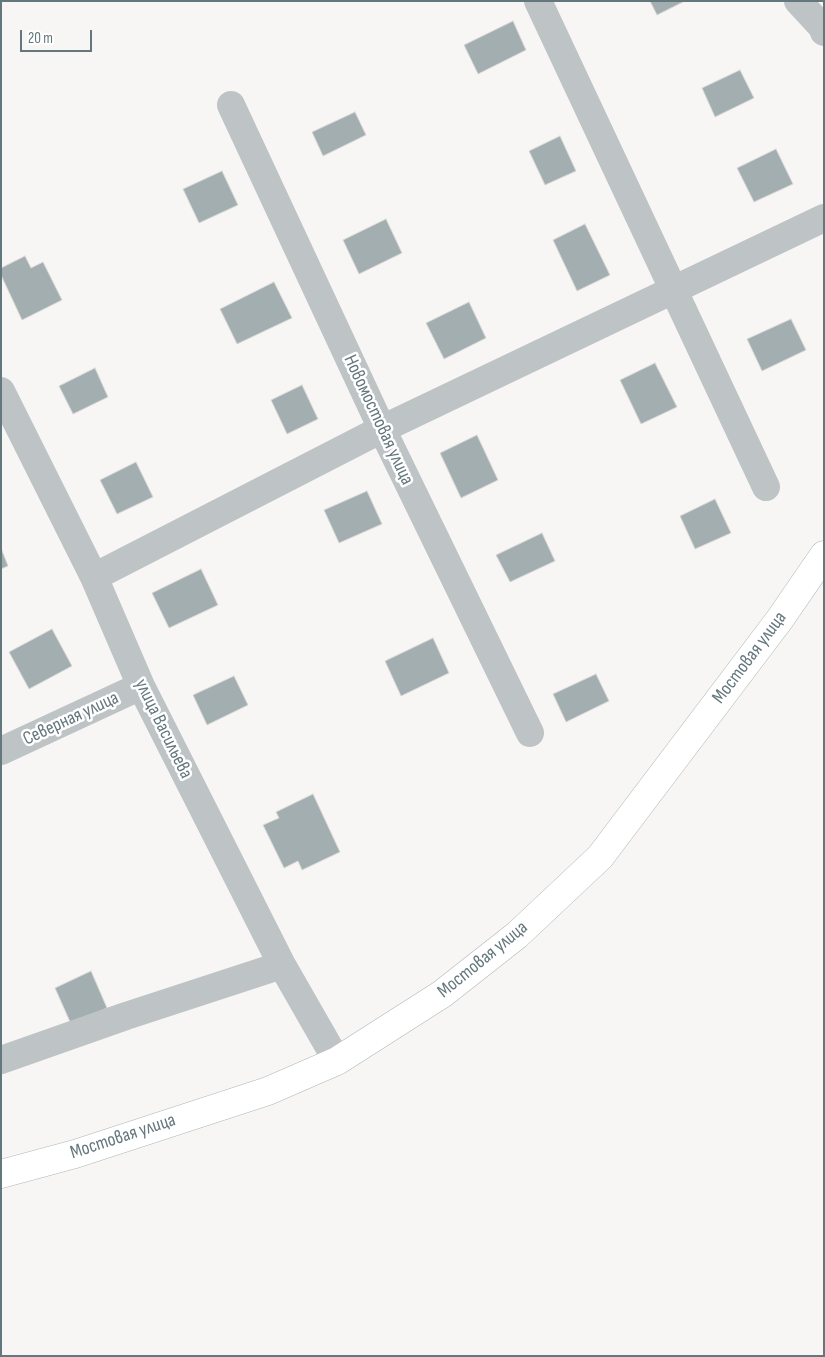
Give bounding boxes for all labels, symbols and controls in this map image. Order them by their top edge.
scale bar [22,20,95,52]
text: 20 m [28,29,53,48]
street label: Новомостовая улица [338,351,418,489]
street label: Мостовая улица [708,607,792,709]
street label: улица Васильева [129,675,197,783]
street label: Северная улица [20,687,122,751]
street label: Мостовая улица [433,917,533,1003]
street label: Мостовая улица [67,1109,179,1165]

